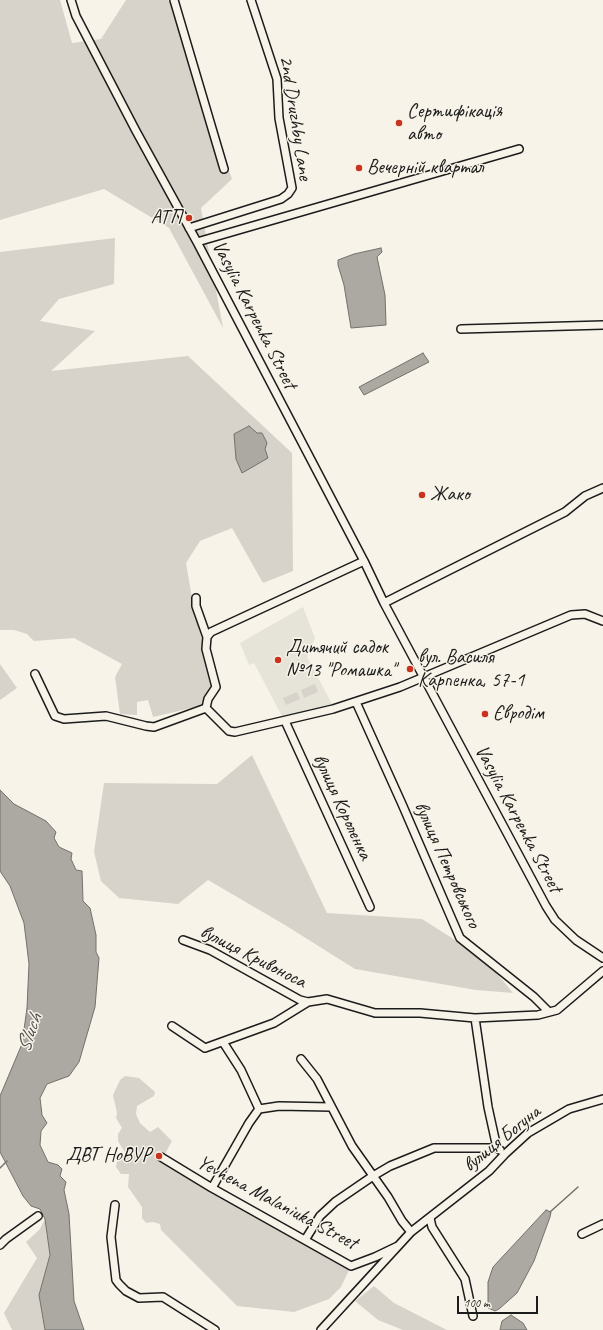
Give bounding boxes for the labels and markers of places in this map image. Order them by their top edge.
place label: Сертифікація авто [407,100,502,147]
marker: Сертифікація авто [394,118,404,128]
place label: Вечерній квартал [367,156,483,180]
marker: Вечерній квартал [354,163,364,173]
place label: АТП [151,206,181,230]
marker: АТП [184,213,194,223]
place label: Жако [430,483,470,507]
marker: Жако [417,490,427,500]
place label: Дитячий садок №13 "Ромашка" [286,636,395,683]
place label: вул. Василя Карпенка, 57-1 [418,646,524,693]
marker: Дитячий садок №13 "Ромашка" [273,655,283,665]
marker: вул. Василя Карпенка, 57-1 [405,664,415,674]
place label: Євродім [493,702,544,726]
marker: Євродім [480,709,490,719]
place label: ДВТ НоВУР [66,1144,151,1168]
marker: ДВТ НоВУР [154,1151,164,1161]

